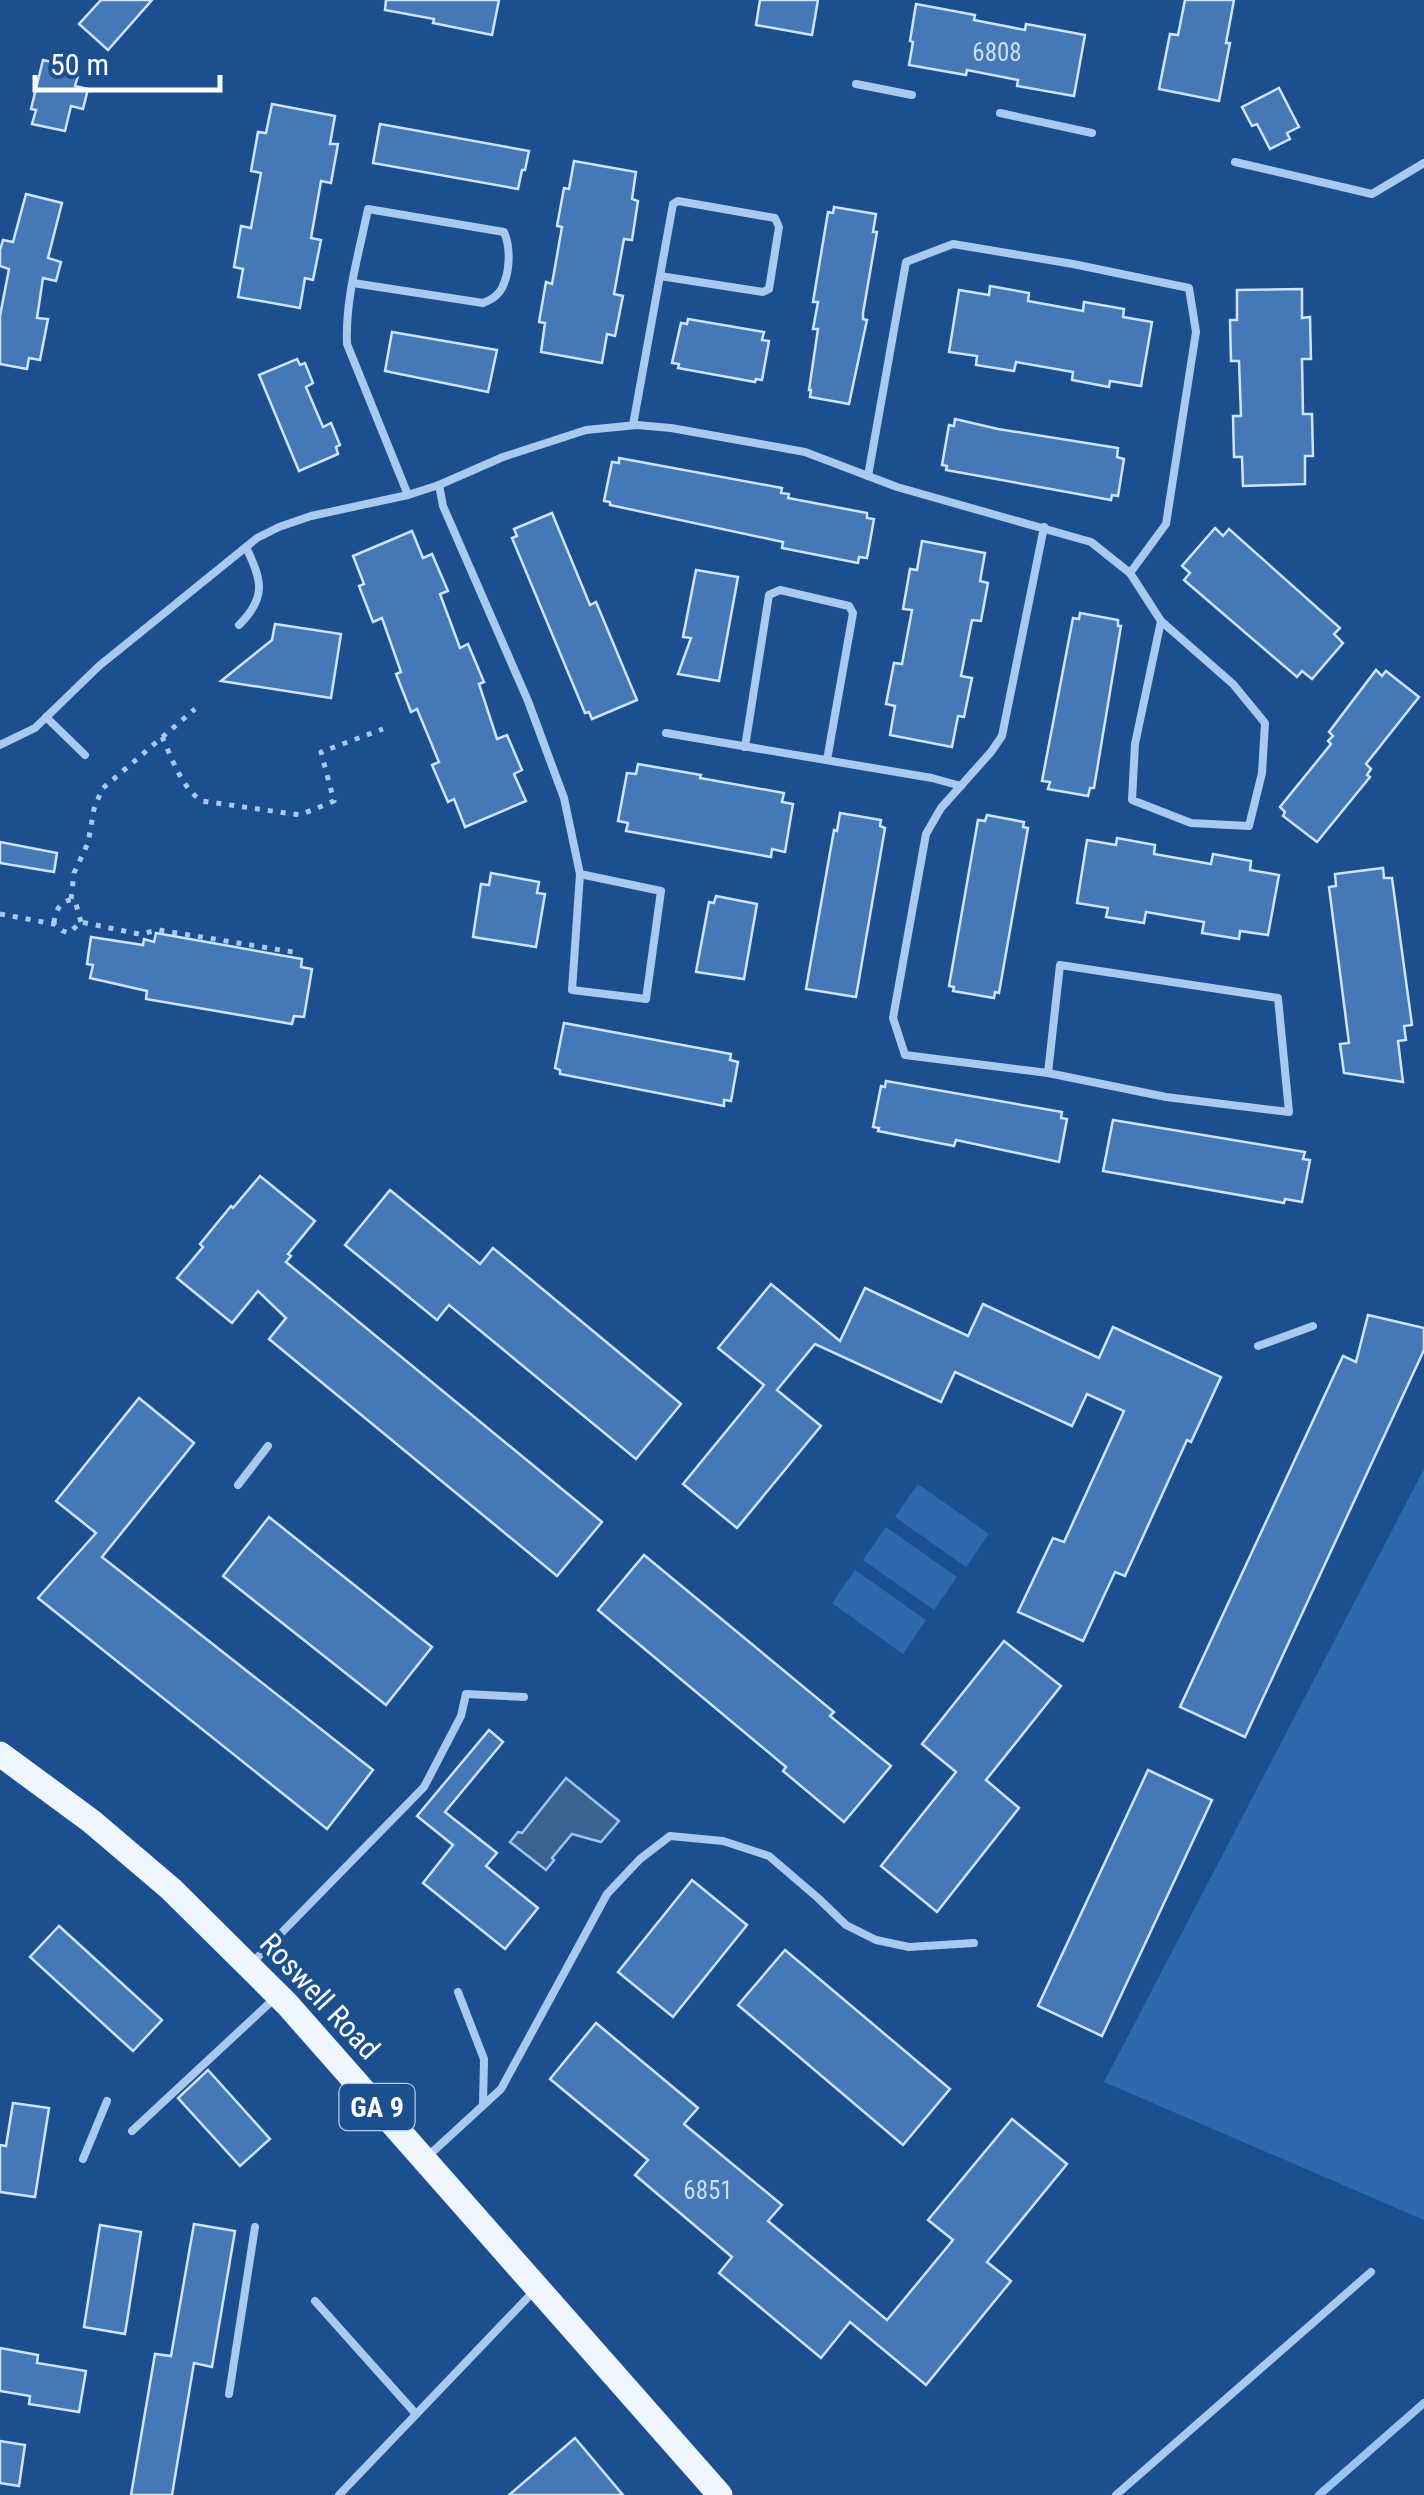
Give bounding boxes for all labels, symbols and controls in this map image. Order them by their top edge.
scale bar [35,30,220,92]
house number: 6808 [972,38,1022,67]
text: 50 m [50,47,109,82]
street label: Roswell Road [253,1926,387,2066]
road number: GA 9 [340,2084,414,2130]
house number: 6851 [683,2176,733,2205]

